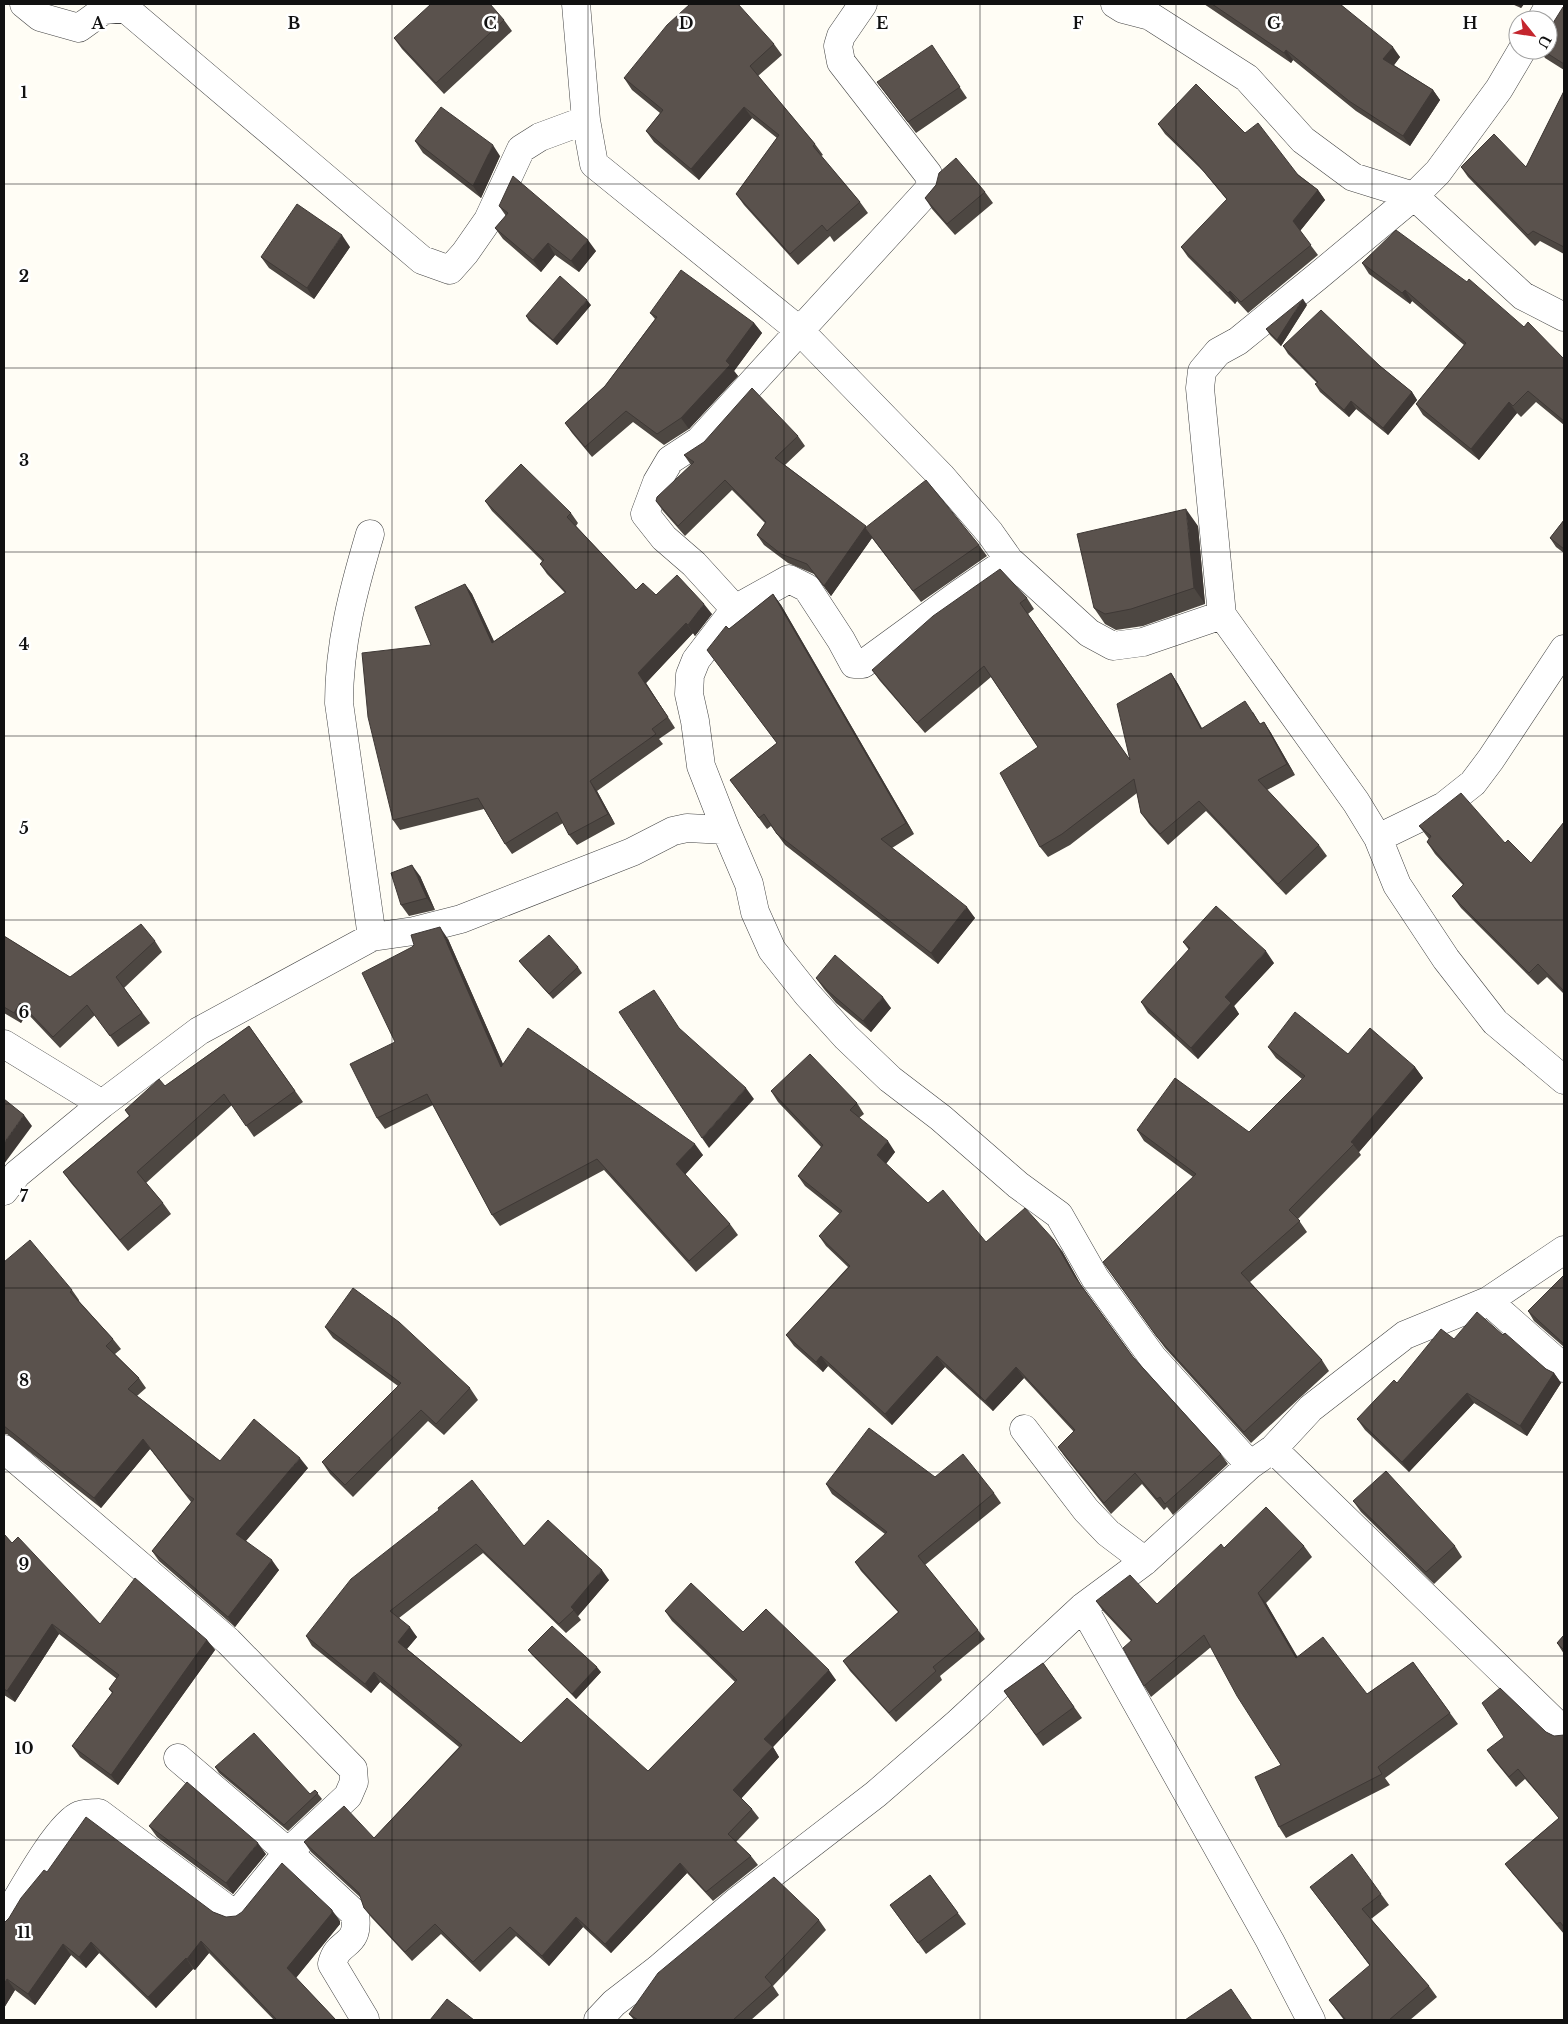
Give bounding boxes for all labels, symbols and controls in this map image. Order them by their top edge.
north arrow [1508,10,1558,60]
text: A [91,13,106,33]
text: B [288,13,301,33]
text: C [483,13,497,33]
text: D [679,13,693,33]
text: E [876,13,888,33]
text: F [1072,13,1084,33]
text: G [1267,13,1281,33]
text: H [1462,13,1478,33]
text: U [1533,32,1555,52]
text: 1 [21,82,28,102]
text: 2 [19,266,29,286]
text: 3 [19,450,29,470]
text: 4 [19,634,29,654]
text: 5 [19,818,29,838]
text: 6 [19,1002,30,1022]
text: 7 [20,1186,29,1206]
text: 8 [19,1370,29,1390]
text: 9 [19,1554,30,1574]
text: 10 [14,1738,34,1758]
text: 11 [17,1922,31,1942]

